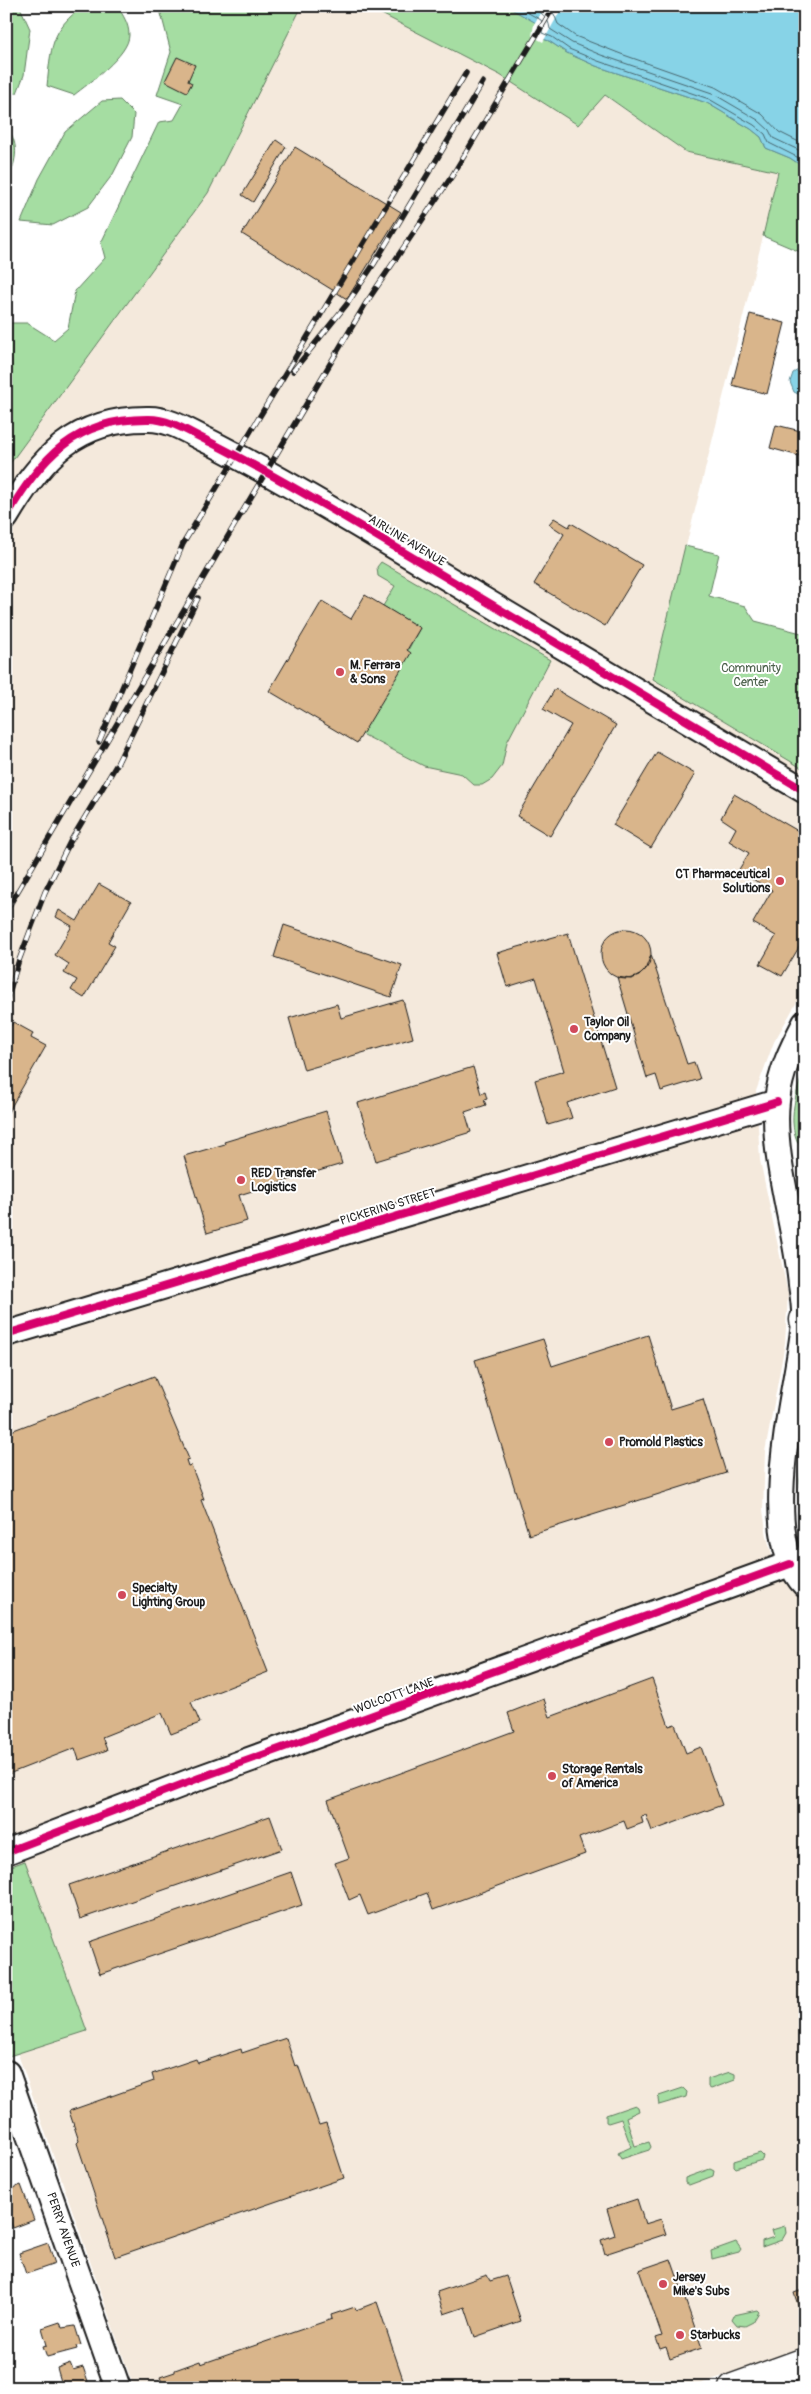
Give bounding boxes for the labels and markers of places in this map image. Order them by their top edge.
place label: M. Ferrara & Sons [350,658,401,687]
marker: M. Ferrara & Sons [334,666,346,678]
place label: CT Pharmaceutical Solutions [675,867,771,896]
marker: CT Pharmaceutical Solutions [774,875,786,887]
place label: Taylor Oil Company [583,1015,632,1044]
marker: Taylor Oil Company [568,1023,580,1035]
place label: RED Transfer Logistics [251,1166,317,1195]
marker: RED Transfer Logistics [235,1174,247,1186]
place label: Promold Plastics [619,1435,703,1450]
marker: Promold Plastics [603,1436,615,1448]
place label: Specialty Lighting Group [132,1581,205,1610]
marker: Specialty Lighting Group [116,1589,128,1601]
place label: Storage Rentals of America [561,1762,643,1791]
marker: Storage Rentals of America [546,1770,558,1782]
place label: Jersey Mike's Subs [673,2270,730,2299]
marker: Jersey Mike's Subs [657,2278,669,2290]
place label: Starbucks [690,2328,741,2343]
marker: Starbucks [674,2329,686,2341]

